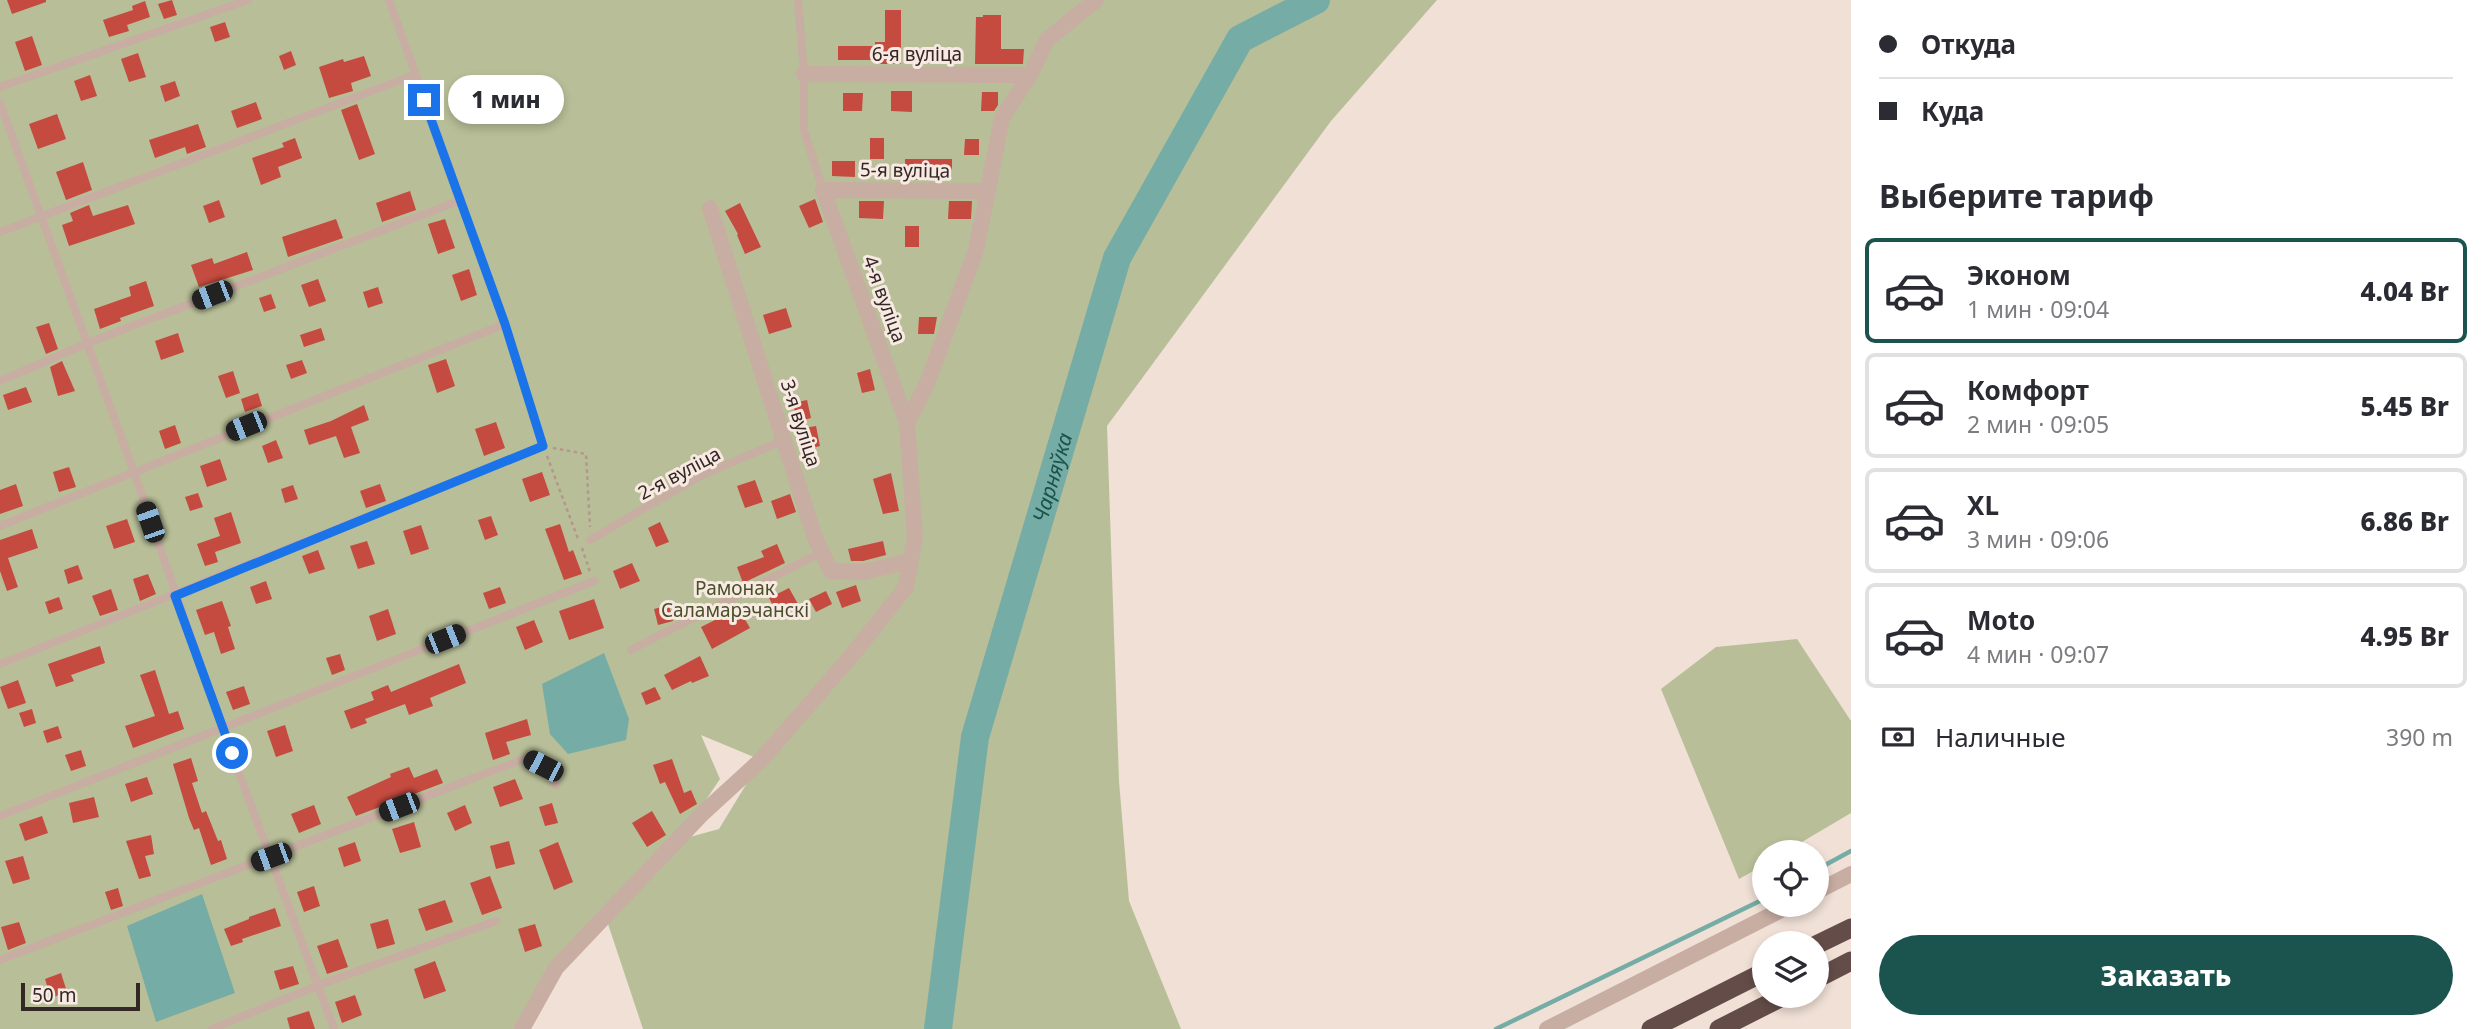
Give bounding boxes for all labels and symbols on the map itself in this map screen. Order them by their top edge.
street label: 6-я вуліца [872,41,962,67]
callout: 1 мин [448,76,564,124]
route end [408,84,440,116]
street label: 5-я вуліца [860,156,950,184]
street label: 4-я вуліца [857,252,913,346]
car [189,278,236,312]
street label: 3-я вуліца [775,376,827,470]
car [223,408,270,444]
water label: Чарняўка [1025,429,1078,526]
street label: 2-я вуліца [633,440,725,506]
car [134,499,167,545]
park label: Рамонак Саламарэчанскі [661,575,809,623]
car [422,621,469,657]
route start [216,737,248,769]
car [520,747,567,785]
car [376,790,423,824]
car [248,840,295,874]
scale bar [21,980,140,1012]

